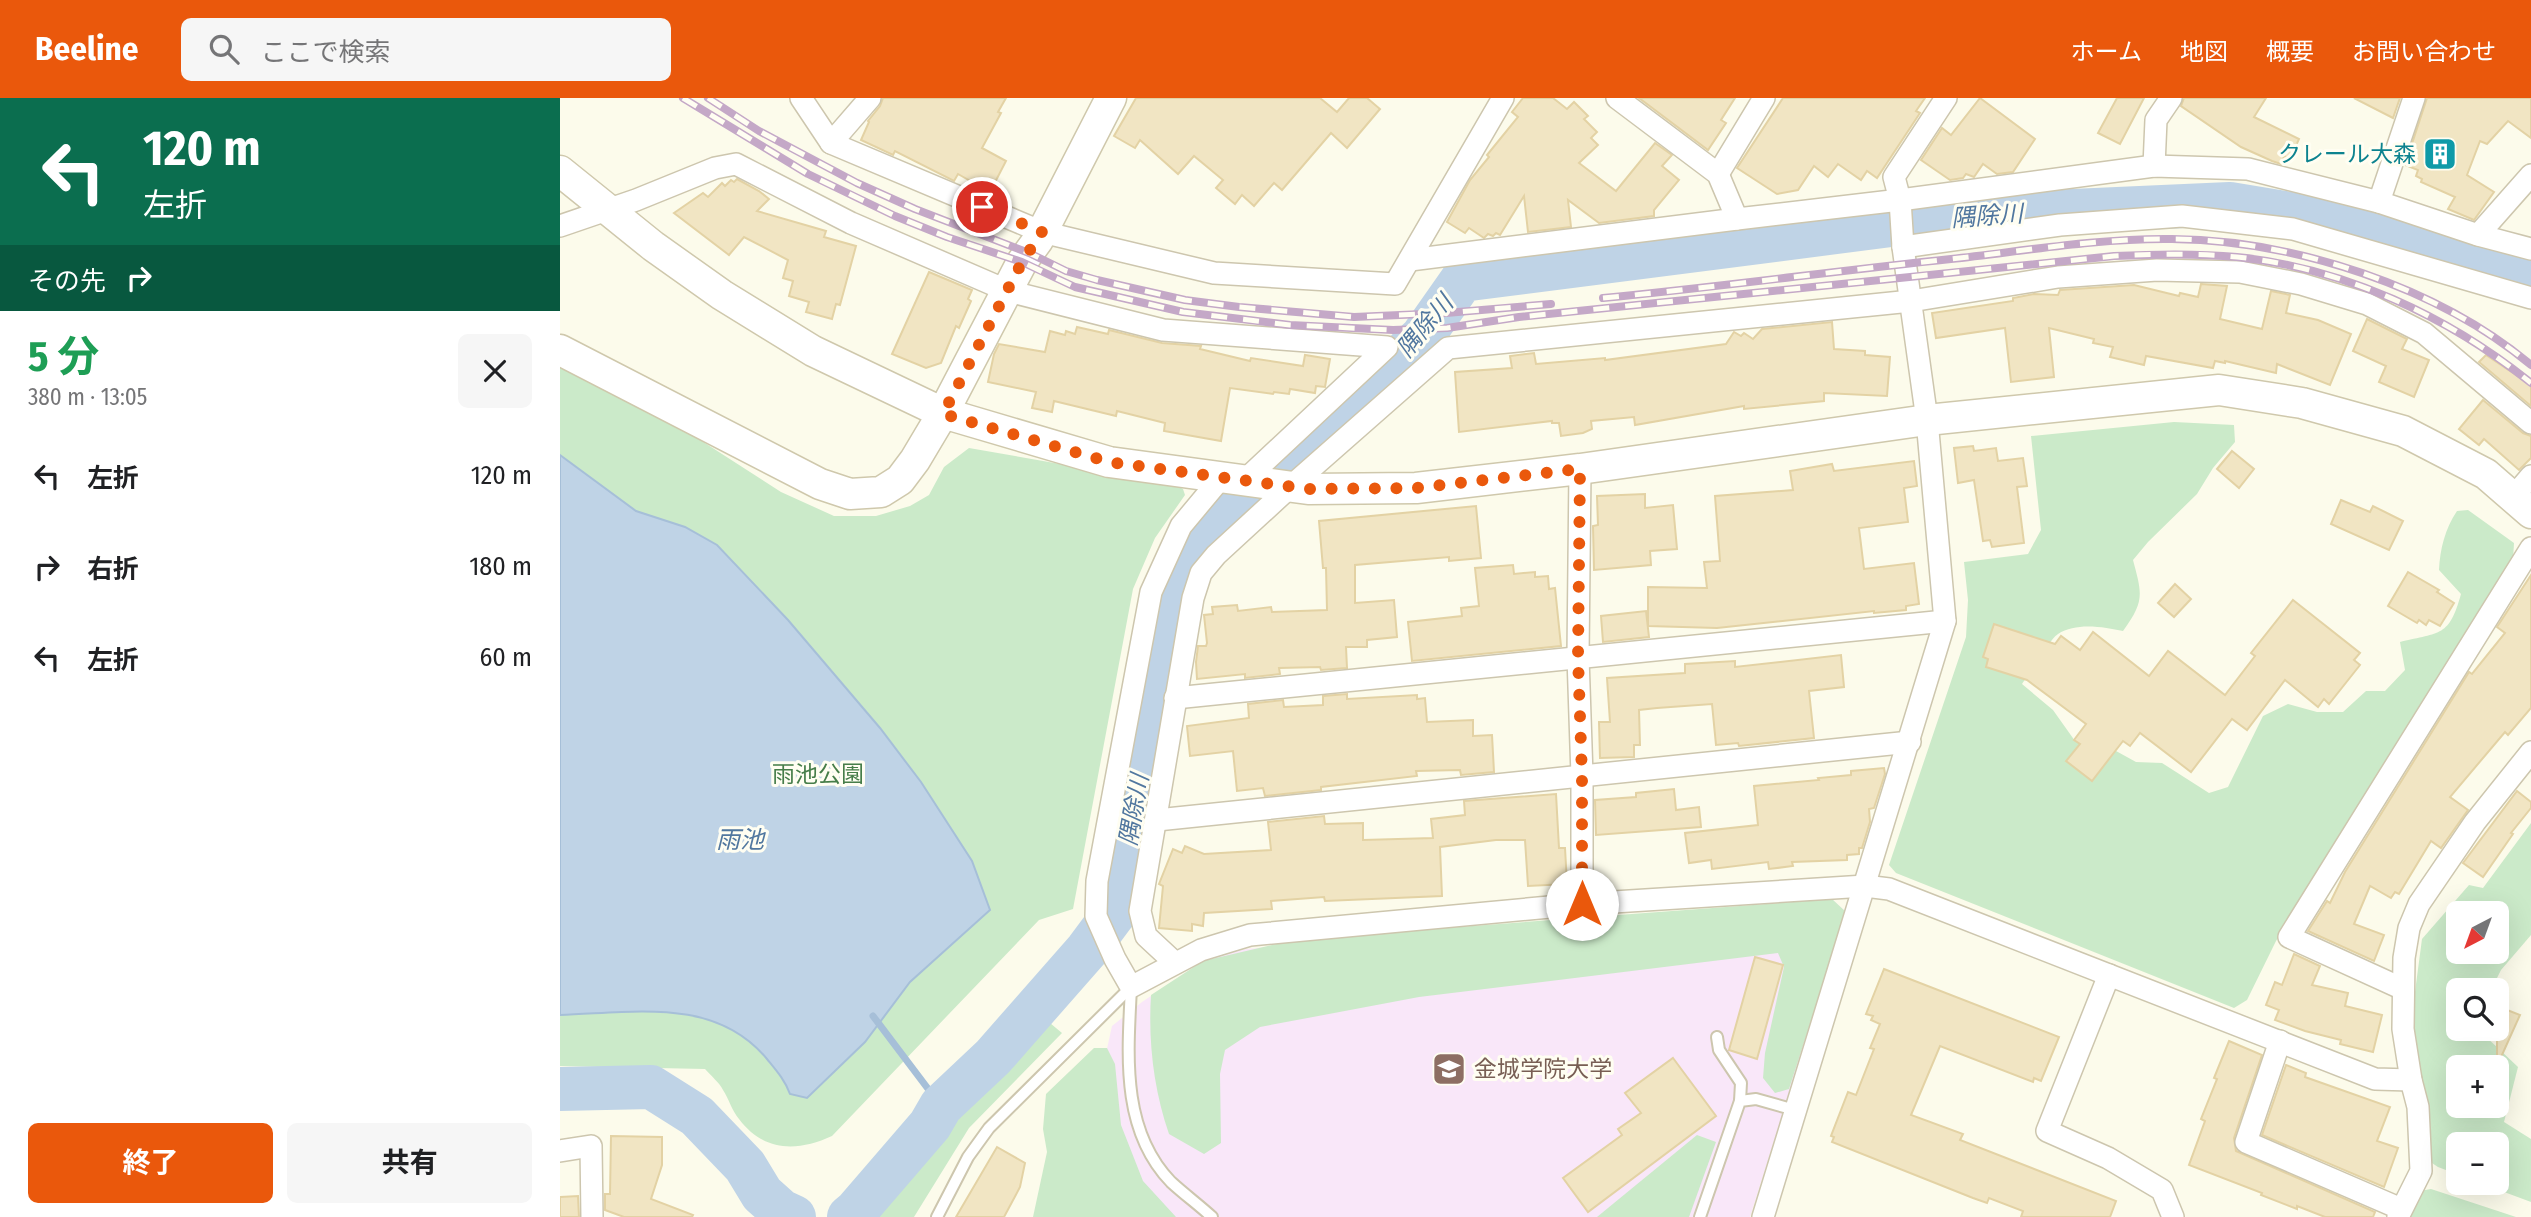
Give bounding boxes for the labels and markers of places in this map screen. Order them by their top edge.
building icon: クレール大森 [2421,135,2459,173]
place label: クレール大森 [2278,140,2416,168]
pin [952,177,1012,237]
school or university icon: 金城学院大学 [1430,1050,1468,1088]
place label: 金城学院大学 [1474,1055,1612,1083]

